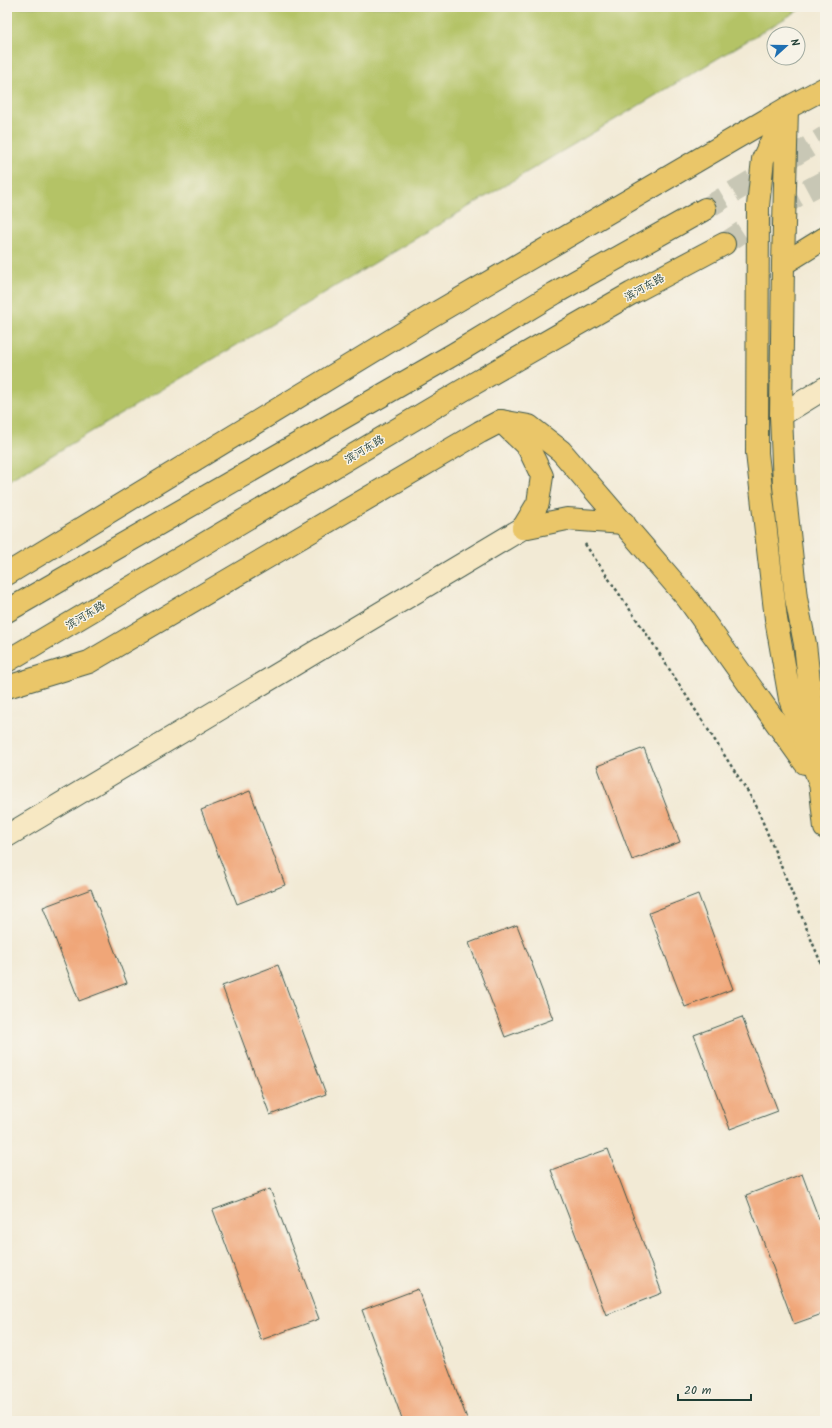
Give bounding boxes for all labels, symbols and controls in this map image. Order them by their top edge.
north arrow [766,26,806,66]
text: N [785,36,804,49]
street label: 滨河东路 [621,269,668,306]
street label: 滨河东路 [341,431,388,469]
street label: 滨河东路 [62,597,109,635]
scale bar [678,1376,751,1402]
text: 20 m [684,1381,712,1400]

